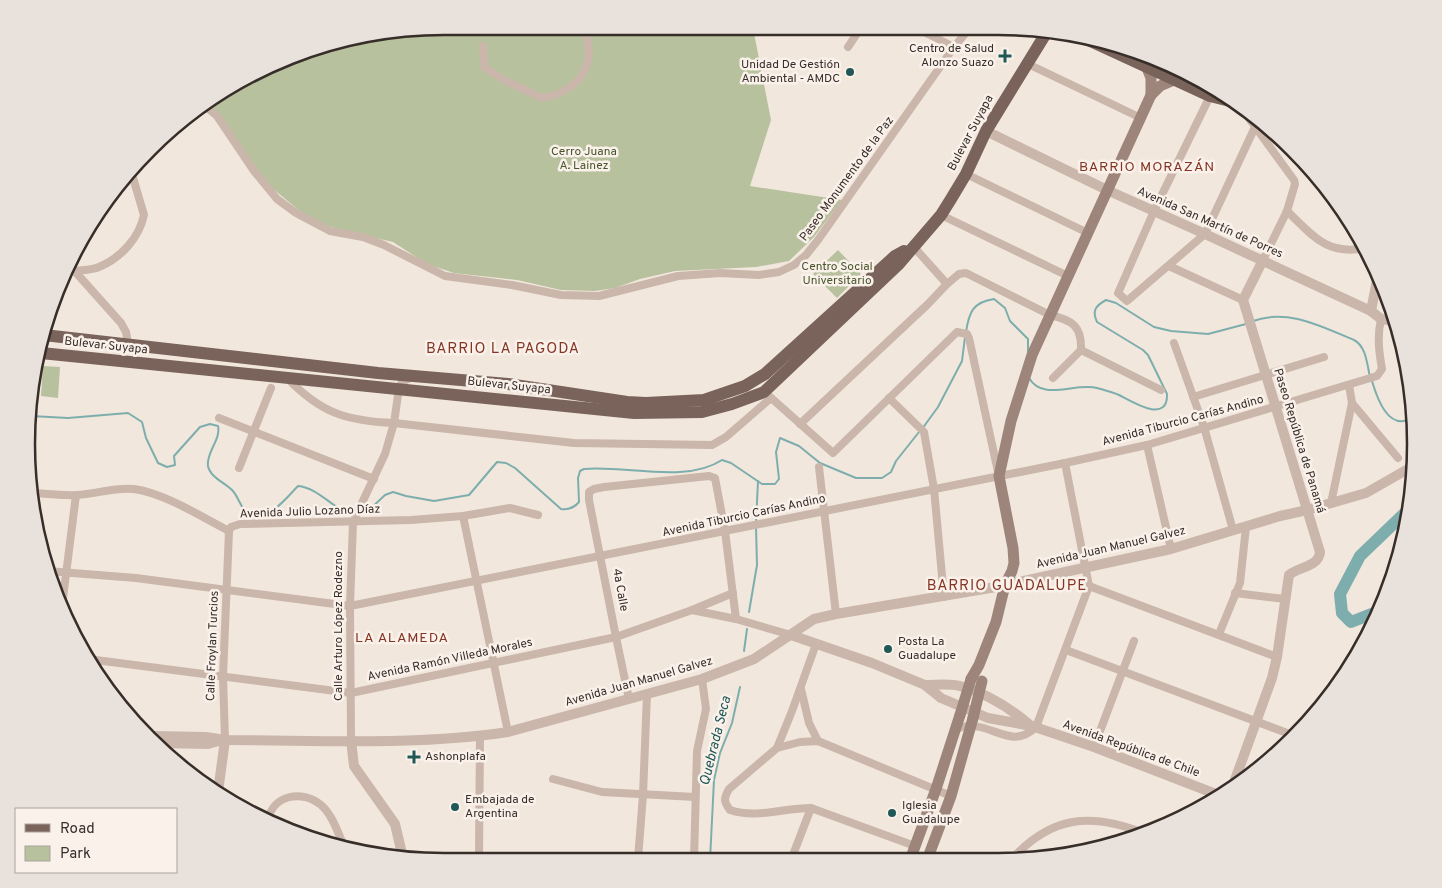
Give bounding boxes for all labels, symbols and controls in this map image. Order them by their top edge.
place label: Centro de Salud Alonzo Suazo [909,41,994,71]
marker: Centro de Salud Alonzo Suazo [998,49,1012,63]
place label: Unidad De Gestión Ambiental - AMDC [741,57,840,87]
marker: Unidad De Gestión Ambiental - AMDC [844,66,856,78]
street label: Bulevar Suyapa [944,92,998,174]
street label: Paseo Monumento de la Paz [796,113,898,245]
park label: Cerro Juana A. Lainez [551,144,617,174]
district label: BARRIO MORAZÁN [1079,158,1215,176]
street label: Avenida San Martín de Porres [1135,184,1285,262]
park label: Centro Social Universitario [801,259,873,289]
street label: Bulevar Suyapa [64,334,148,358]
district label: BARRIO LA PAGODA [426,340,580,359]
street label: Paseo República de Panamá [1269,367,1329,515]
street label: Bulevar Suyapa [467,374,551,398]
street label: Avenida Tiburcio Carías Andino [1100,392,1266,450]
street label: Avenida Tiburcio Carías Andino [661,491,827,541]
street label: Avenida Julio Lozano Díaz [239,502,381,522]
street label: Avenida Juan Manuel Galvez [1035,523,1187,573]
street label: Calle Arturo López Rodezno [331,551,347,701]
street label: 4a Calle [608,567,632,613]
district label: BARRIO GUADALUPE [927,577,1087,596]
street label: Calle Froylan Turcios [203,590,223,702]
district label: LA ALAMEDA [355,630,449,647]
place label: Posta La Guadalupe [898,634,956,664]
street label: Avenida Ramón Villeda Morales [366,635,534,685]
marker: Posta La Guadalupe [882,643,894,655]
street label: Avenida Juan Manuel Galvez [563,653,715,711]
water label: Quebrada Seca [697,694,735,787]
street label: Avenida República de Chile [1060,717,1202,781]
place label: Ashonplafa [425,749,486,765]
marker: Ashonplafa [407,750,421,764]
place label: Embajada de Argentina [465,792,535,822]
place label: Iglesia Guadalupe [902,798,960,828]
marker: Embajada de Argentina [449,801,461,813]
marker: Iglesia Guadalupe [886,807,898,819]
legend [15,808,178,873]
text: Road [60,820,95,839]
text: Park [60,845,91,864]

